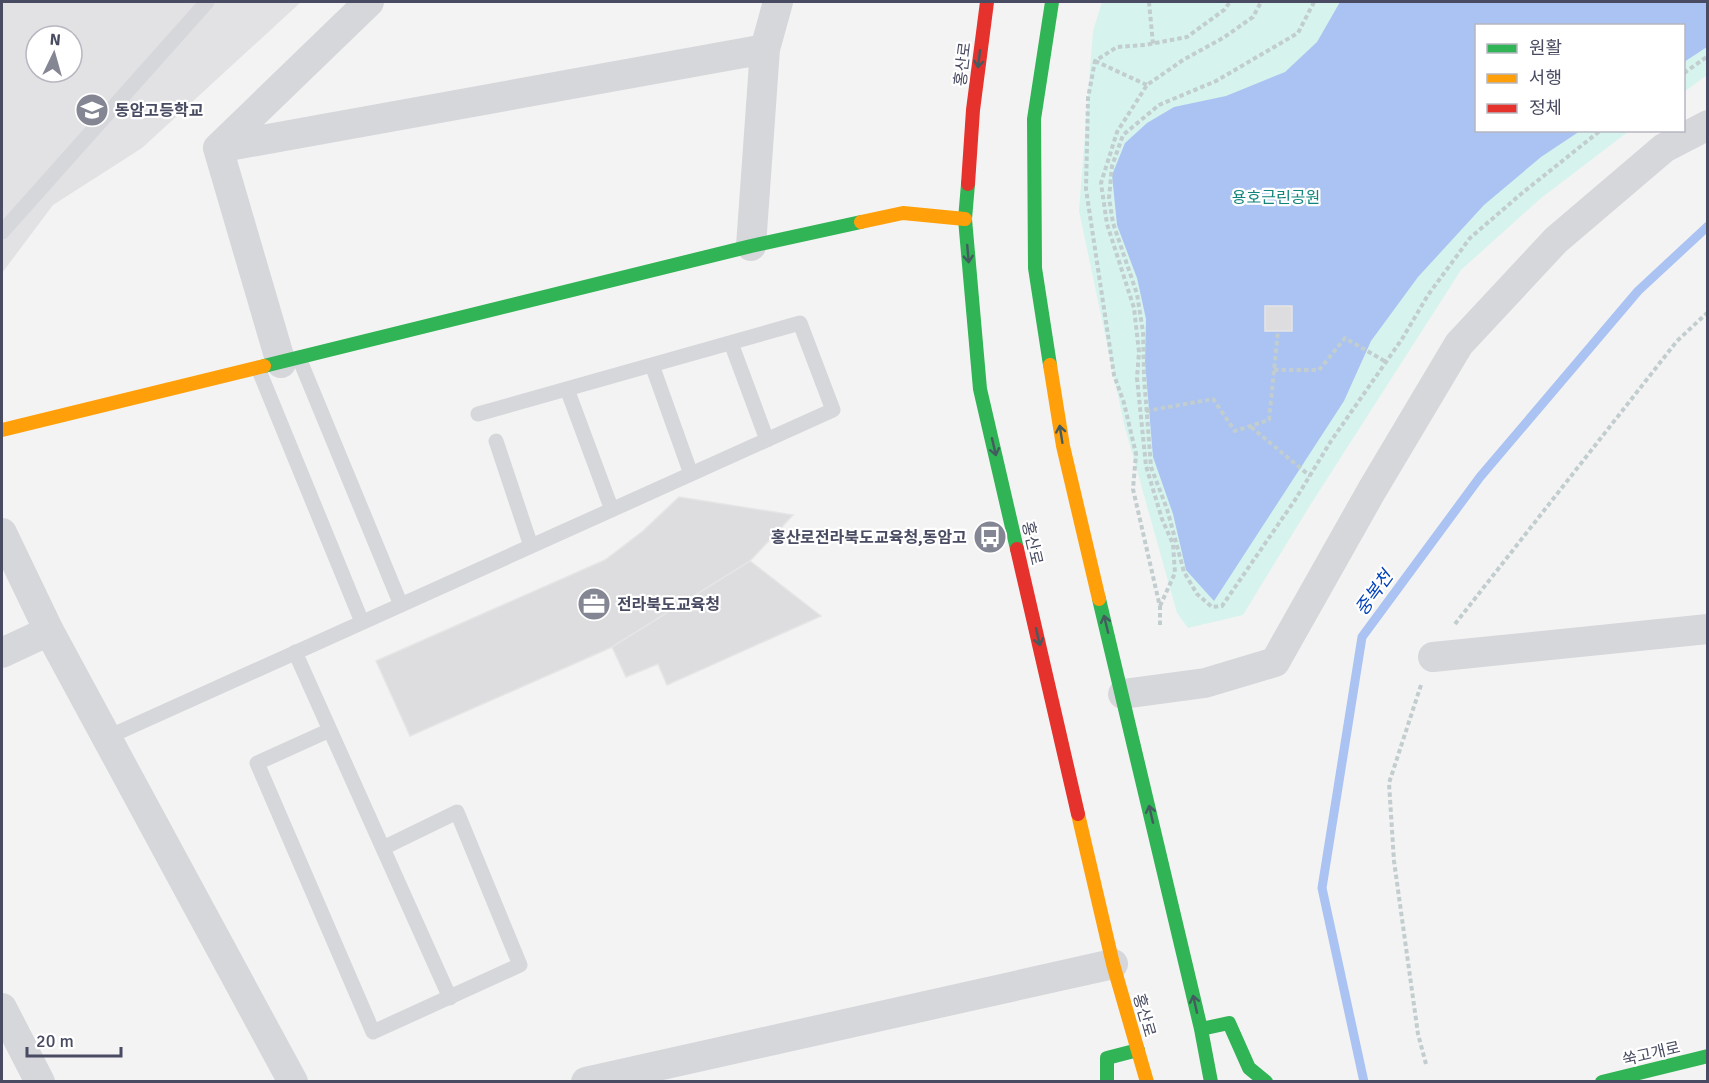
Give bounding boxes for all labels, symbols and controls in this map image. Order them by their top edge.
north arrow [24,24,84,84]
legend [1475,24,1685,132]
text: N [49,30,62,51]
text: 원활 [1529,37,1562,59]
street label: 홍산로 [950,41,976,87]
one-way arrow [974,49,985,69]
text: 서행 [1529,67,1562,89]
school or university icon: 동암고등학교 [74,92,110,128]
text: 정체 [1529,97,1562,119]
place label: 동암고등학교 [115,101,204,121]
park label: 용호근린공원 [1232,188,1320,208]
one-way arrow [963,243,974,263]
one-way arrow [1055,425,1066,445]
one-way arrow [988,437,1000,456]
bus stop icon: 홍산로전라북도교육청,동암고 [972,519,1008,555]
street label: 홍산로 [1017,519,1047,567]
place label: 홍산로전라북도교육청,동암고 [771,528,967,548]
water label: 중복천 [1350,564,1399,620]
office icon: 전라북도교육청 [576,586,612,622]
place label: 전라북도교육청 [617,595,720,615]
one-way arrow [1100,615,1112,634]
one-way arrow [1032,627,1044,646]
one-way arrow [1145,804,1156,824]
street label: 홍산로 [1128,991,1160,1040]
one-way arrow [1189,994,1201,1013]
scale bar [27,1020,122,1058]
text: 20 m [36,1030,74,1052]
street label: 쑥고개로 [1620,1038,1682,1070]

